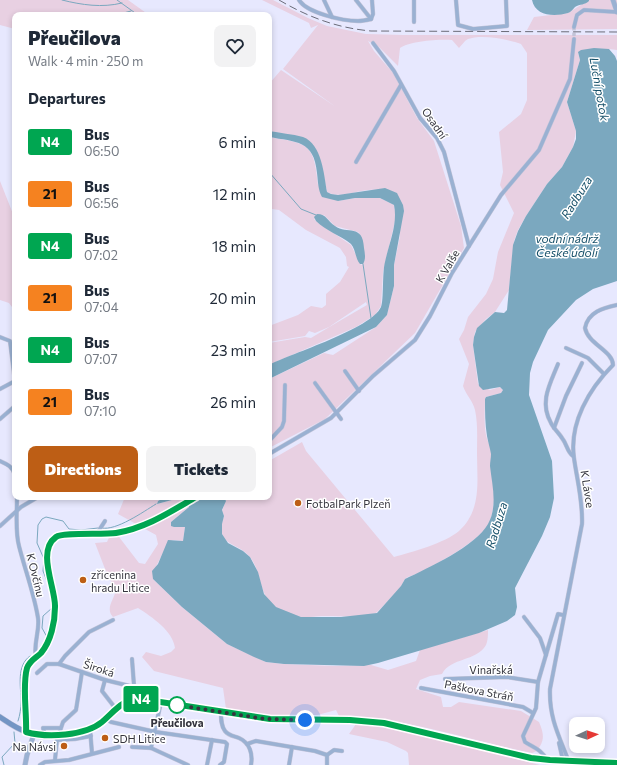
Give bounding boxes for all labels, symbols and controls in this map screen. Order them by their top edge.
button: heart [214,25,256,67]
text: Přeučilova [28,26,121,49]
text: Walk · 4 min · 250 m [28,53,143,69]
water label: Luční potok [588,56,613,122]
text: Departures [28,89,106,107]
street label: Osadní [420,105,451,142]
text: Bus [84,125,109,143]
text: N4 [40,133,60,150]
text: 6 min [218,133,256,151]
text: 06:50 [84,143,119,159]
water label: Radbuza [558,173,594,221]
text: Bus [84,177,109,195]
text: 21 [43,185,57,202]
text: 12 min [213,185,256,203]
text: 06:56 [84,195,119,211]
text: Bus [84,229,109,247]
water label: vodní nádrž České údolí [535,231,600,259]
text: N4 [40,237,60,254]
text: 18 min [212,237,256,255]
text: 07:02 [84,247,118,263]
street label: K Valše [432,247,462,285]
text: Bus [84,281,109,299]
text: 21 [43,289,57,306]
text: 20 min [210,289,256,307]
text: 07:04 [84,299,119,315]
text: Bus [84,333,109,351]
text: N4 [40,341,60,358]
text: 23 min [211,341,256,359]
text: 07:07 [84,351,118,367]
text: Bus [84,385,109,403]
text: 21 [43,393,57,410]
text: 26 min [210,393,256,411]
text: 07:10 [84,403,116,419]
button: Directions [28,446,138,492]
button: Tickets [146,446,256,492]
street label: K Lávce [579,469,597,509]
place label: FotbalPark Plzeň [306,497,391,510]
marker: FotbalPark Plzeň [293,498,303,508]
water label: Radbuza [482,500,510,550]
street label: K Ovčínu [24,552,48,598]
place label: zřícenina hradu Litice [91,568,150,594]
marker: zřícenina hradu Litice [78,575,88,585]
street label: Široká [82,656,116,679]
street label: Vinařská [469,663,513,676]
street label: Paškova Stráň [443,677,515,703]
line badge: N4 [123,686,159,712]
text: N4 [131,690,151,707]
marker: Přeučilova [168,696,186,714]
your location [295,710,315,730]
place label: Přeučilova [151,716,204,729]
north arrow [569,717,605,753]
map controls [569,717,605,753]
place label: SDH Litice [113,732,166,745]
marker: SDH Litice [100,733,110,743]
place label: Na Návsi [13,740,56,753]
marker: Na Návsi [59,741,69,751]

